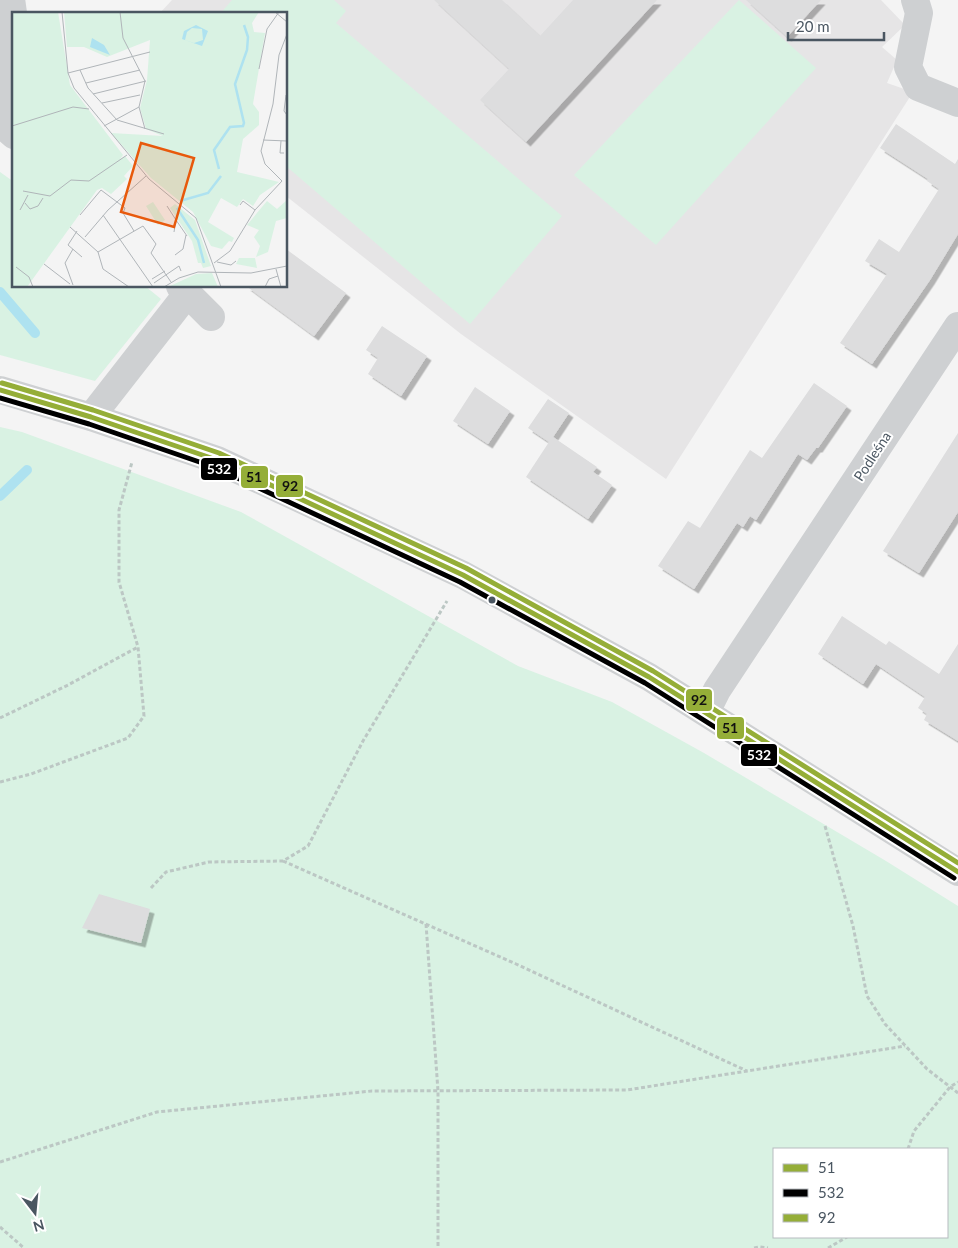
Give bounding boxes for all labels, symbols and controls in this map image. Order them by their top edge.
scale bar [788,10,884,42]
inset map [12,12,288,288]
text: 20 m [796,17,830,35]
street label: Podleśna [850,428,894,484]
line badge: 532 [200,457,238,481]
text: 532 [207,460,231,477]
line badge: 51 [240,465,269,489]
text: 51 [246,468,262,485]
line badge: 92 [275,474,304,498]
text: 92 [282,477,298,494]
unlabelled marker [487,595,497,605]
line badge: 92 [685,688,713,712]
text: 92 [691,691,707,708]
line badge: 51 [716,716,745,740]
text: 51 [722,719,738,736]
line badge: 532 [740,743,778,767]
text: 532 [747,746,771,763]
legend [773,1148,948,1238]
text: 51 [818,1158,835,1176]
text: 532 [818,1183,844,1201]
north arrow [10,1188,60,1238]
text: 92 [818,1208,835,1226]
text: N [31,1216,46,1236]

